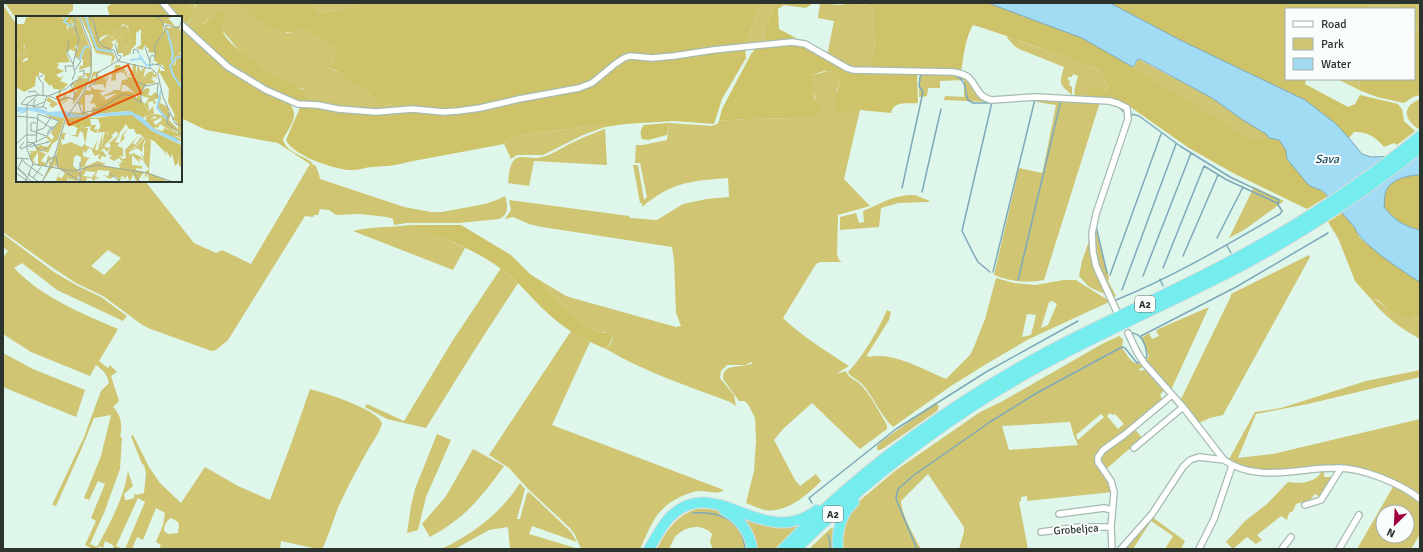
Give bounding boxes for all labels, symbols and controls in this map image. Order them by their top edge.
legend [1285,8,1415,80]
inset map [16,16,182,182]
text: Road [1321,17,1347,32]
text: Park [1321,37,1344,52]
text: Water [1321,57,1352,72]
water label: Sava [1315,152,1340,167]
road number: A2 [1135,296,1155,312]
north arrow [1375,504,1415,544]
road number: A2 [823,506,843,522]
street label: Grobeljca [1053,521,1099,538]
text: N [1385,525,1397,540]

